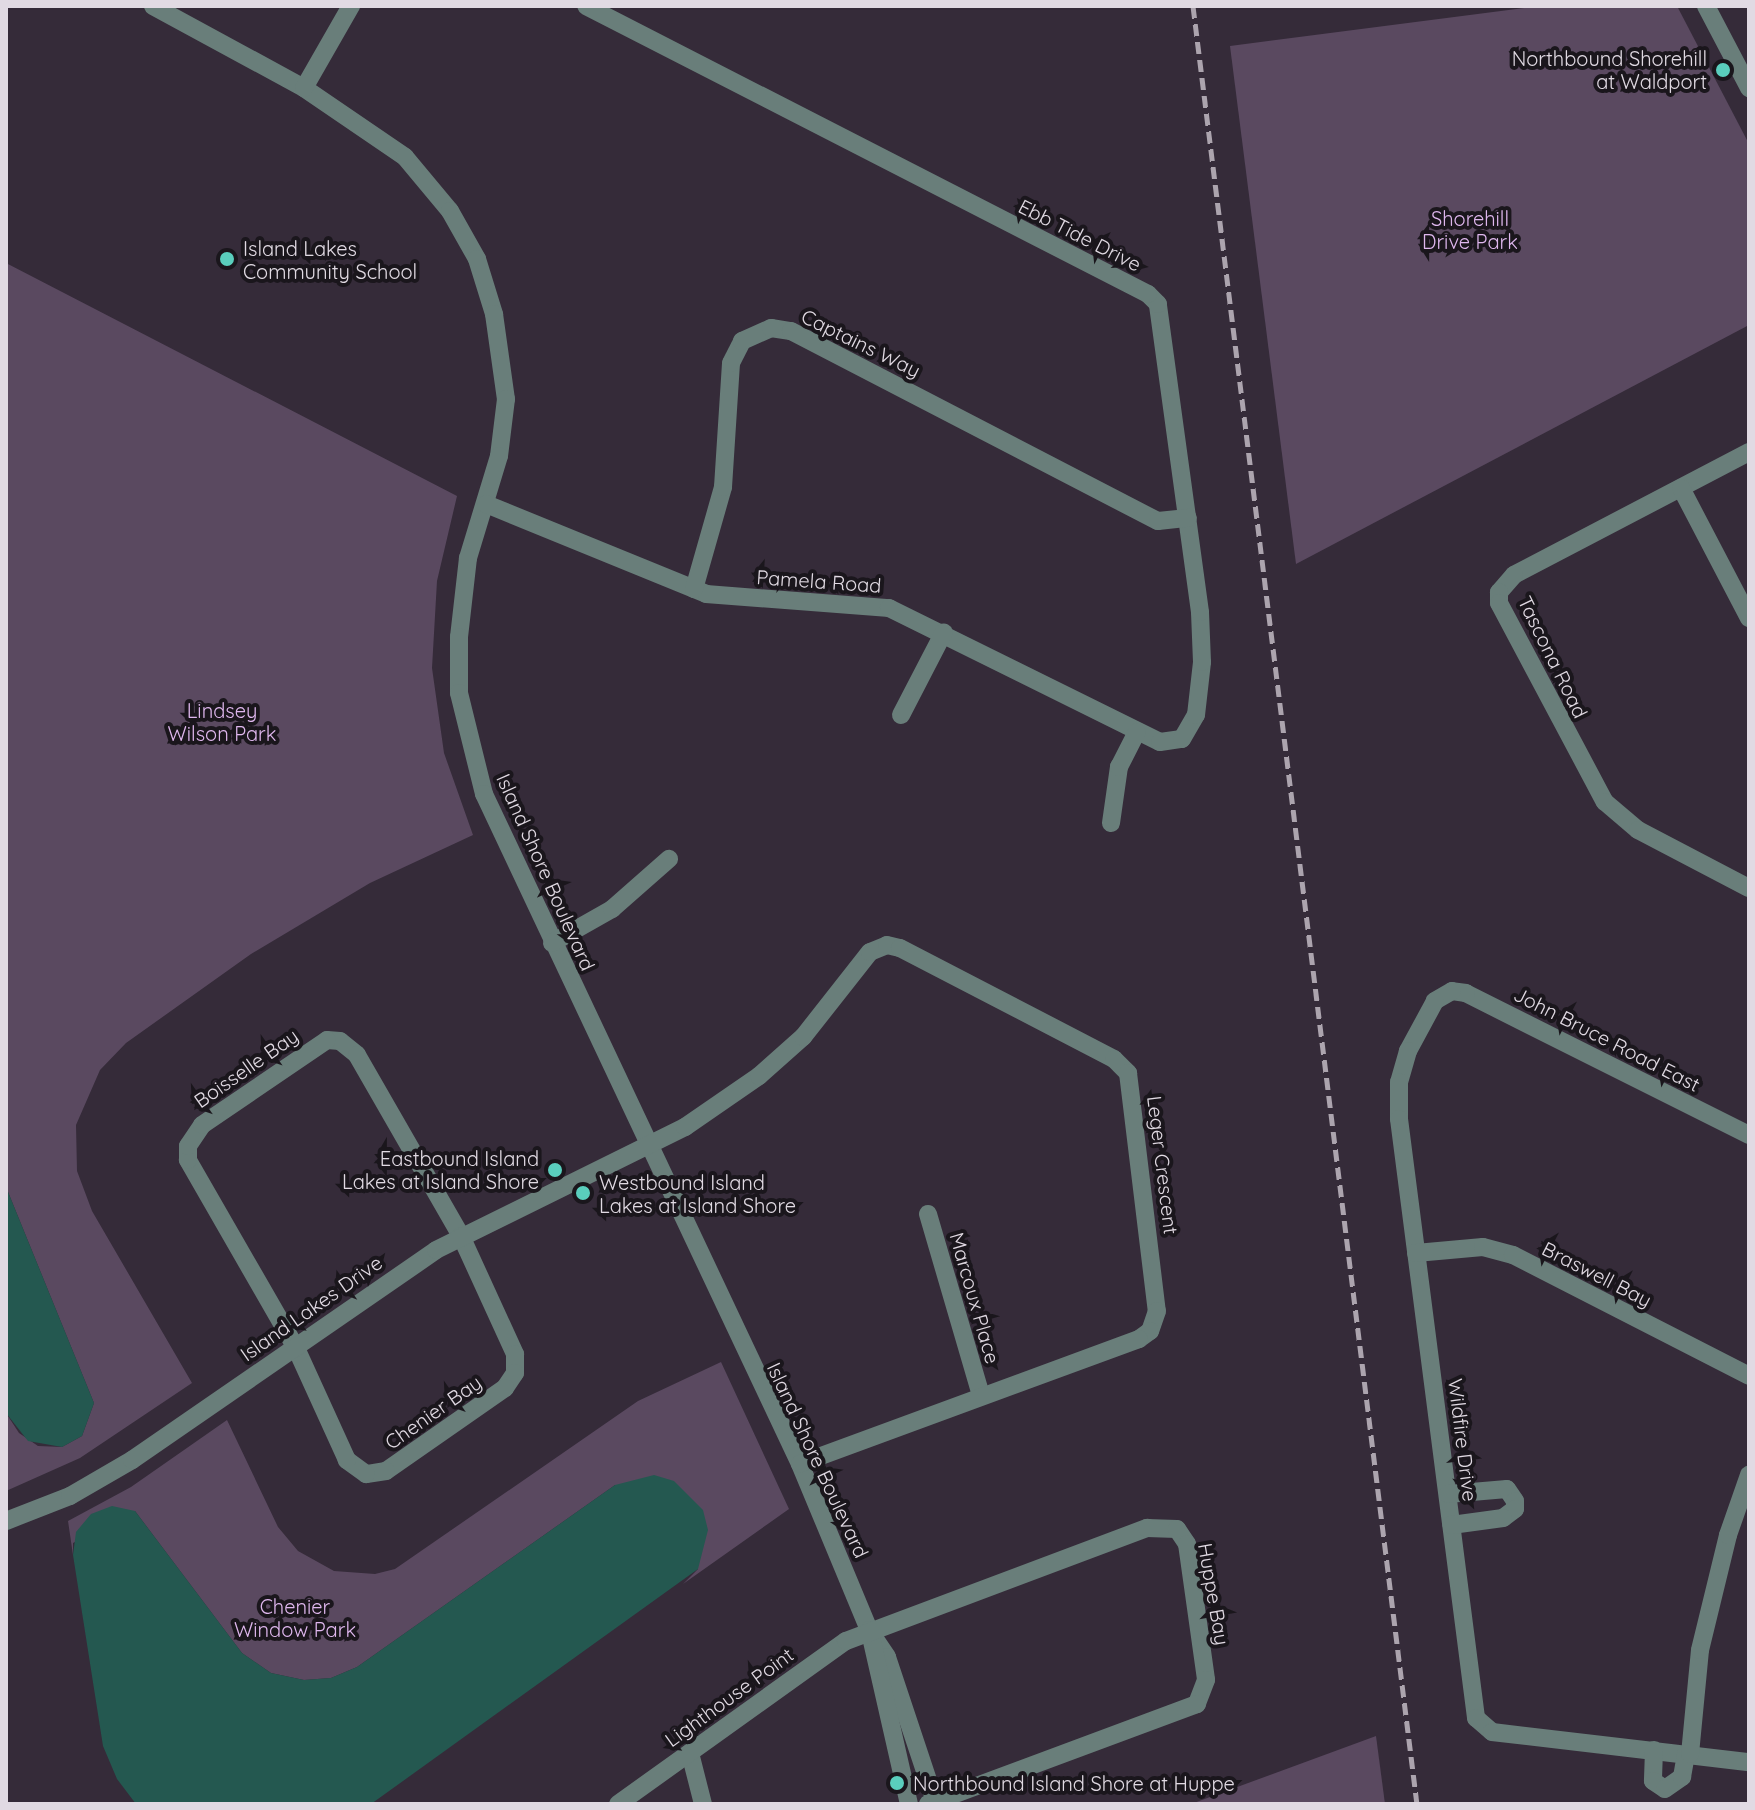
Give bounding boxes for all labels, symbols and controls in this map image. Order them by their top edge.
place label: Northbound Shorehill at Waldport [1512,46,1707,93]
marker: Northbound Shorehill at Waldport [1714,61,1732,79]
street label: Ebb Tide Drive [1015,194,1145,276]
park label: Shorehill Drive Park [1422,207,1518,254]
place label: Island Lakes Community School [243,236,417,283]
marker: Island Lakes Community School [218,250,236,268]
street label: Captains Way [798,304,924,382]
street label: Pamela Road [756,565,882,597]
street label: Tascona Road [1513,592,1593,722]
park label: Lindsey Wilson Park [167,699,277,746]
street label: Island Shore Boulevard [492,770,600,974]
street label: John Bruce Road East [1510,982,1704,1096]
street label: Boisselle Bay [189,1023,303,1113]
street label: Leger Crescent [1143,1094,1183,1236]
place label: Eastbound Island Lakes at Island Shore [342,1146,539,1193]
marker: Eastbound Island Lakes at Island Shore [546,1161,564,1179]
place label: Westbound Island Lakes at Island Shore [599,1170,796,1217]
marker: Westbound Island Lakes at Island Shore [574,1184,592,1202]
street label: Marcoux Place [945,1230,1005,1366]
street label: Braswell Bay [1538,1236,1656,1312]
street label: Island Lakes Drive [235,1250,387,1366]
street label: Island Shore Boulevard [762,1358,874,1562]
street label: Chenier Bay [380,1370,486,1454]
street label: Wildfire Drive [1444,1377,1482,1503]
street label: Huppe Bay [1193,1541,1235,1647]
park label: Chenier Window Park [234,1595,356,1642]
street label: Lighthouse Point [660,1642,798,1752]
place label: Northbound Island Shore at Huppe [913,1771,1235,1795]
marker: Northbound Island Shore at Huppe [888,1774,906,1792]

